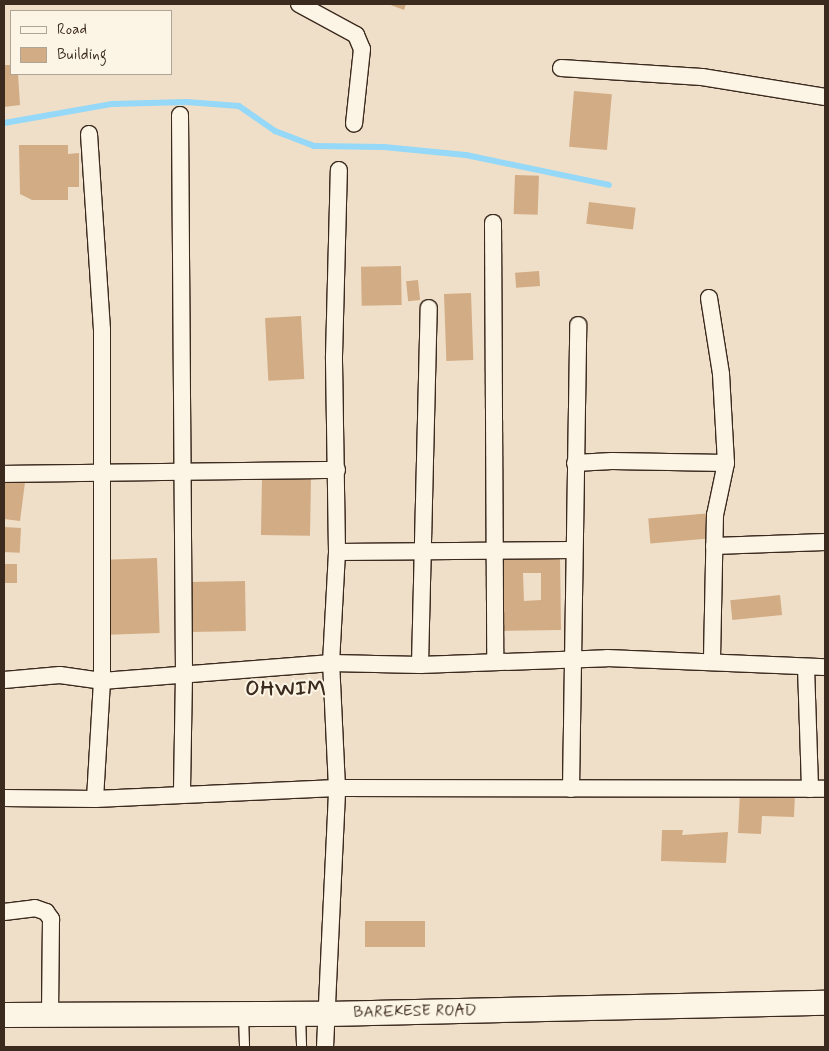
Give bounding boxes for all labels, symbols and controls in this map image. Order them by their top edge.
legend [10,10,172,75]
text: Road [57,20,87,40]
text: Building [57,45,107,65]
district label: OHWIM [246,676,326,702]
street label: BAREKESE ROAD [354,1001,476,1023]

